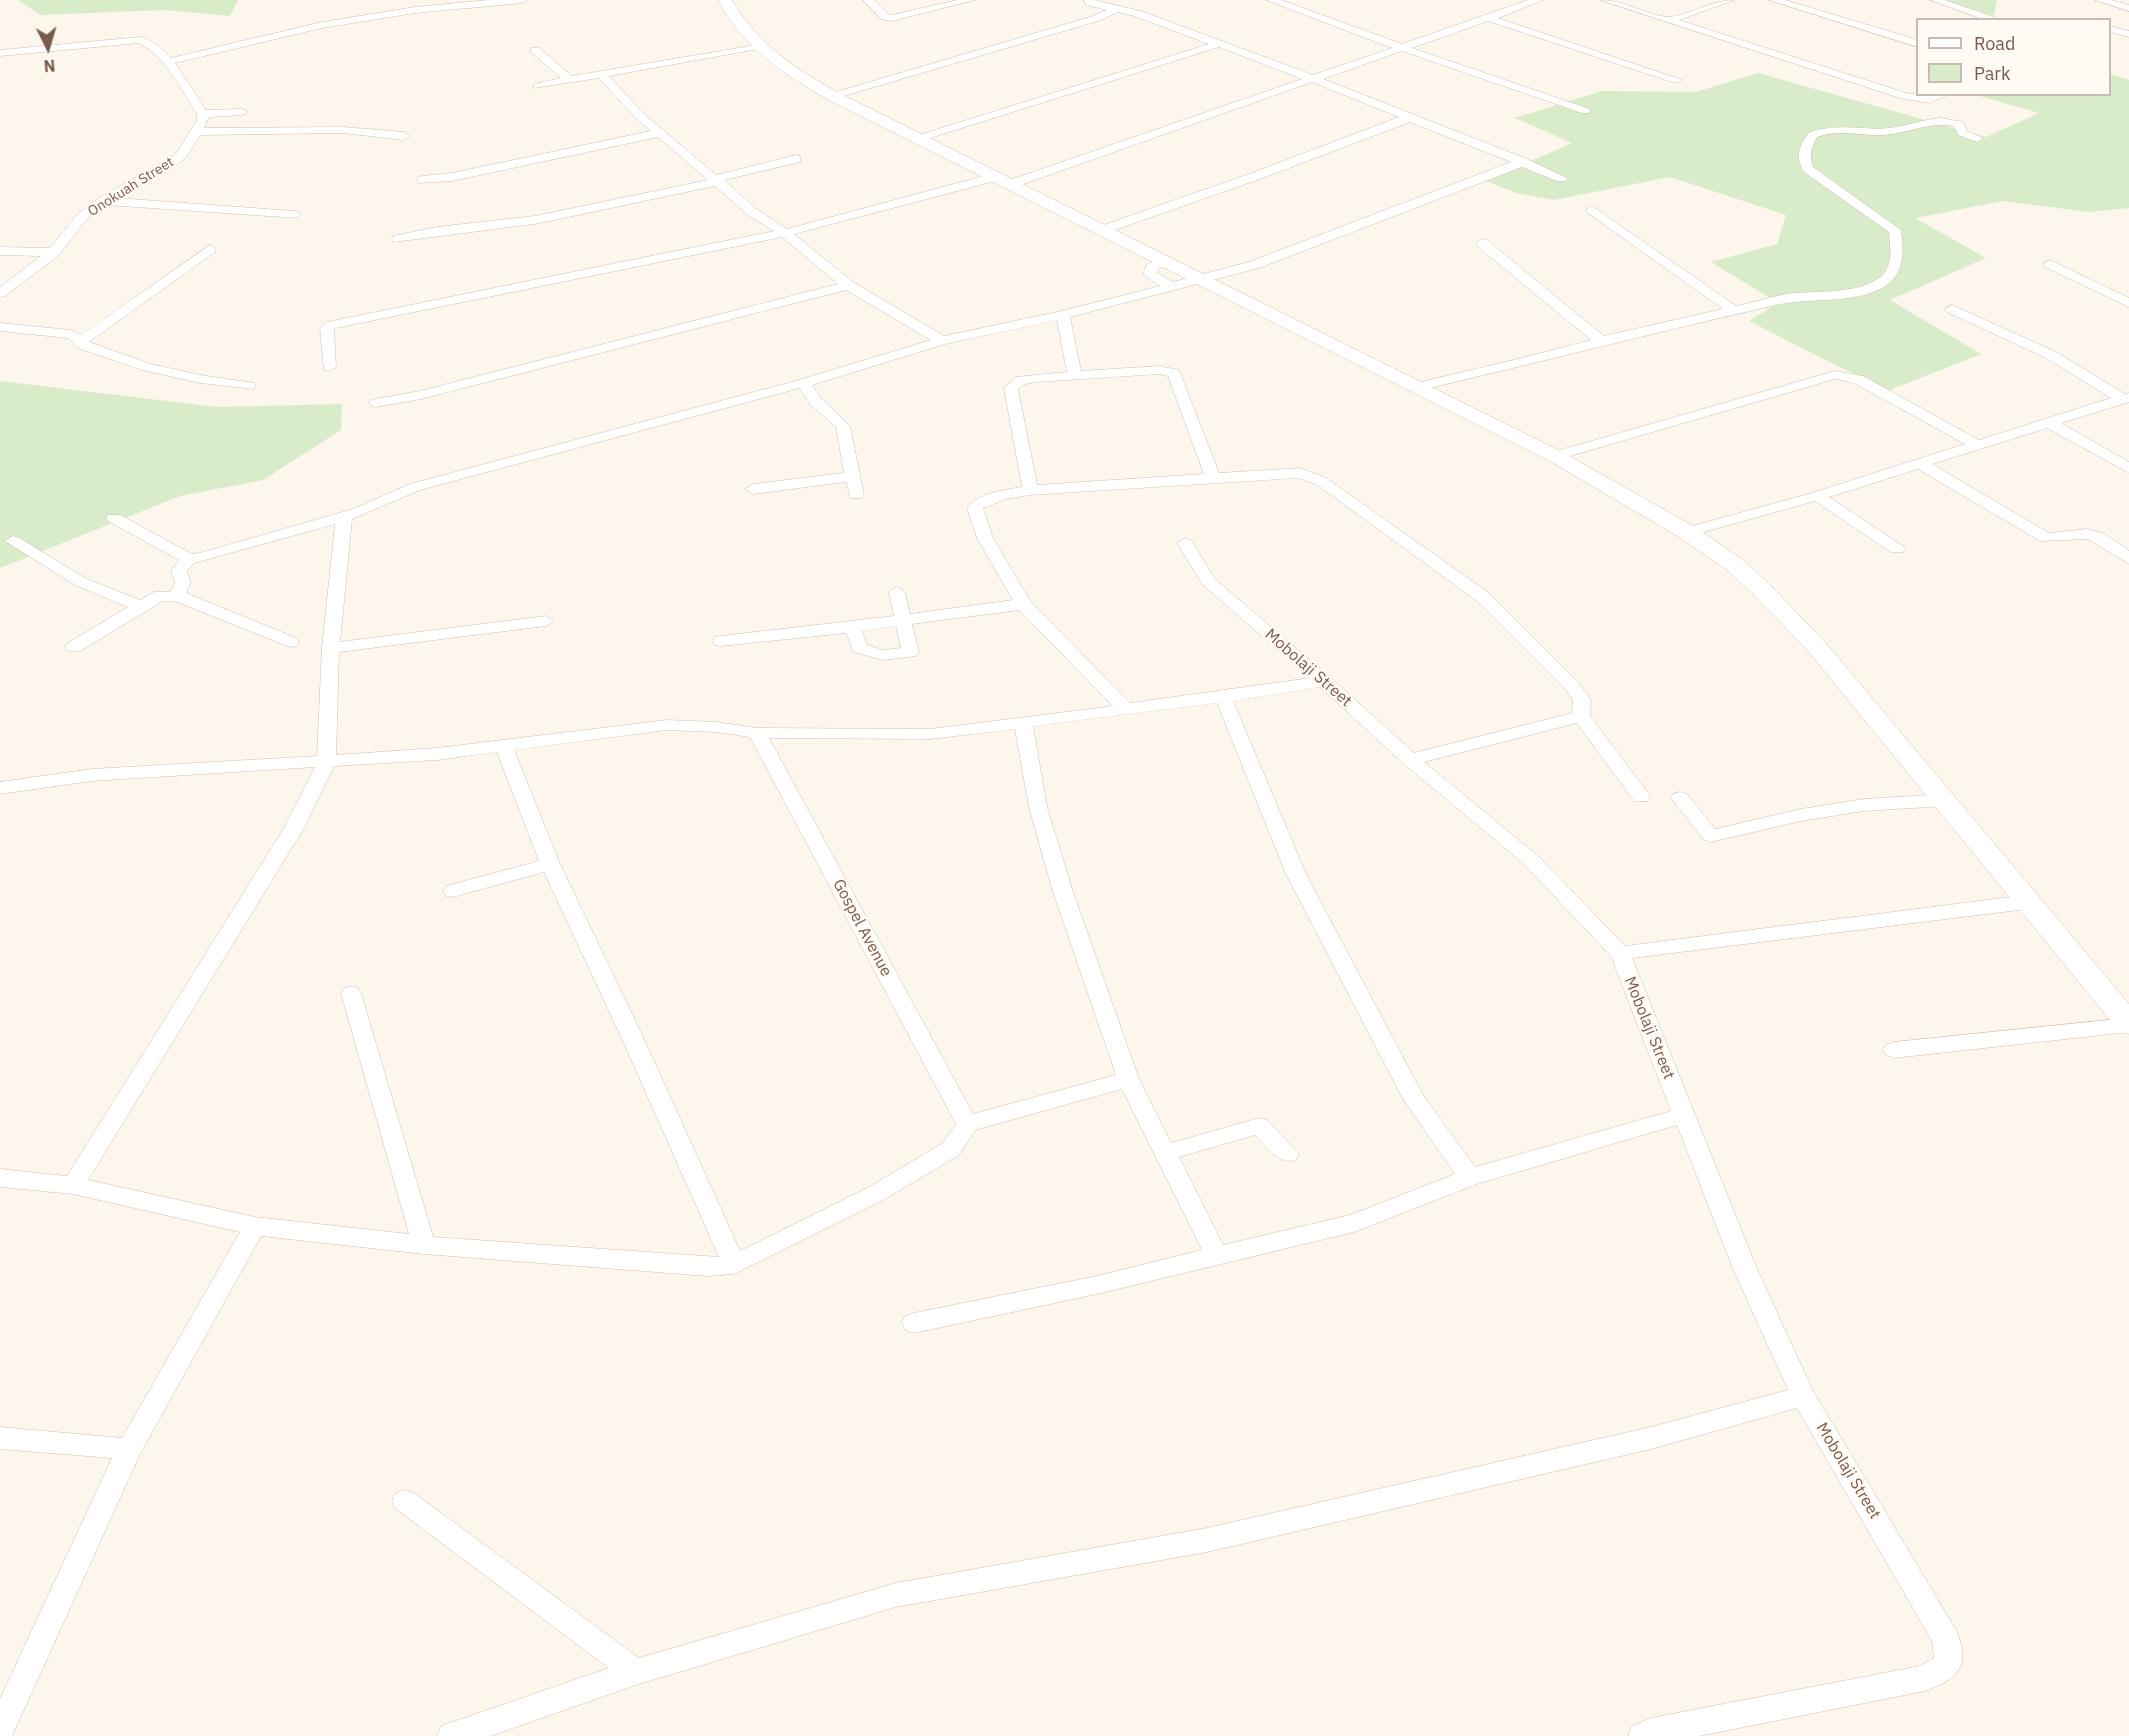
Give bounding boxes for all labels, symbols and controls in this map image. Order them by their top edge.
north arrow [18,18,78,78]
legend [1916,18,2111,96]
text: Road [1974,32,2015,55]
text: N [43,55,56,76]
text: Park [1974,62,2010,85]
street label: Onokuah Street [85,154,177,220]
street label: Mobolaji Street [1261,625,1355,711]
street label: Gospel Avenue [828,876,896,980]
street label: Mobolaji Street [1620,974,1678,1082]
street label: Mobolaji Street [1812,1419,1884,1523]

